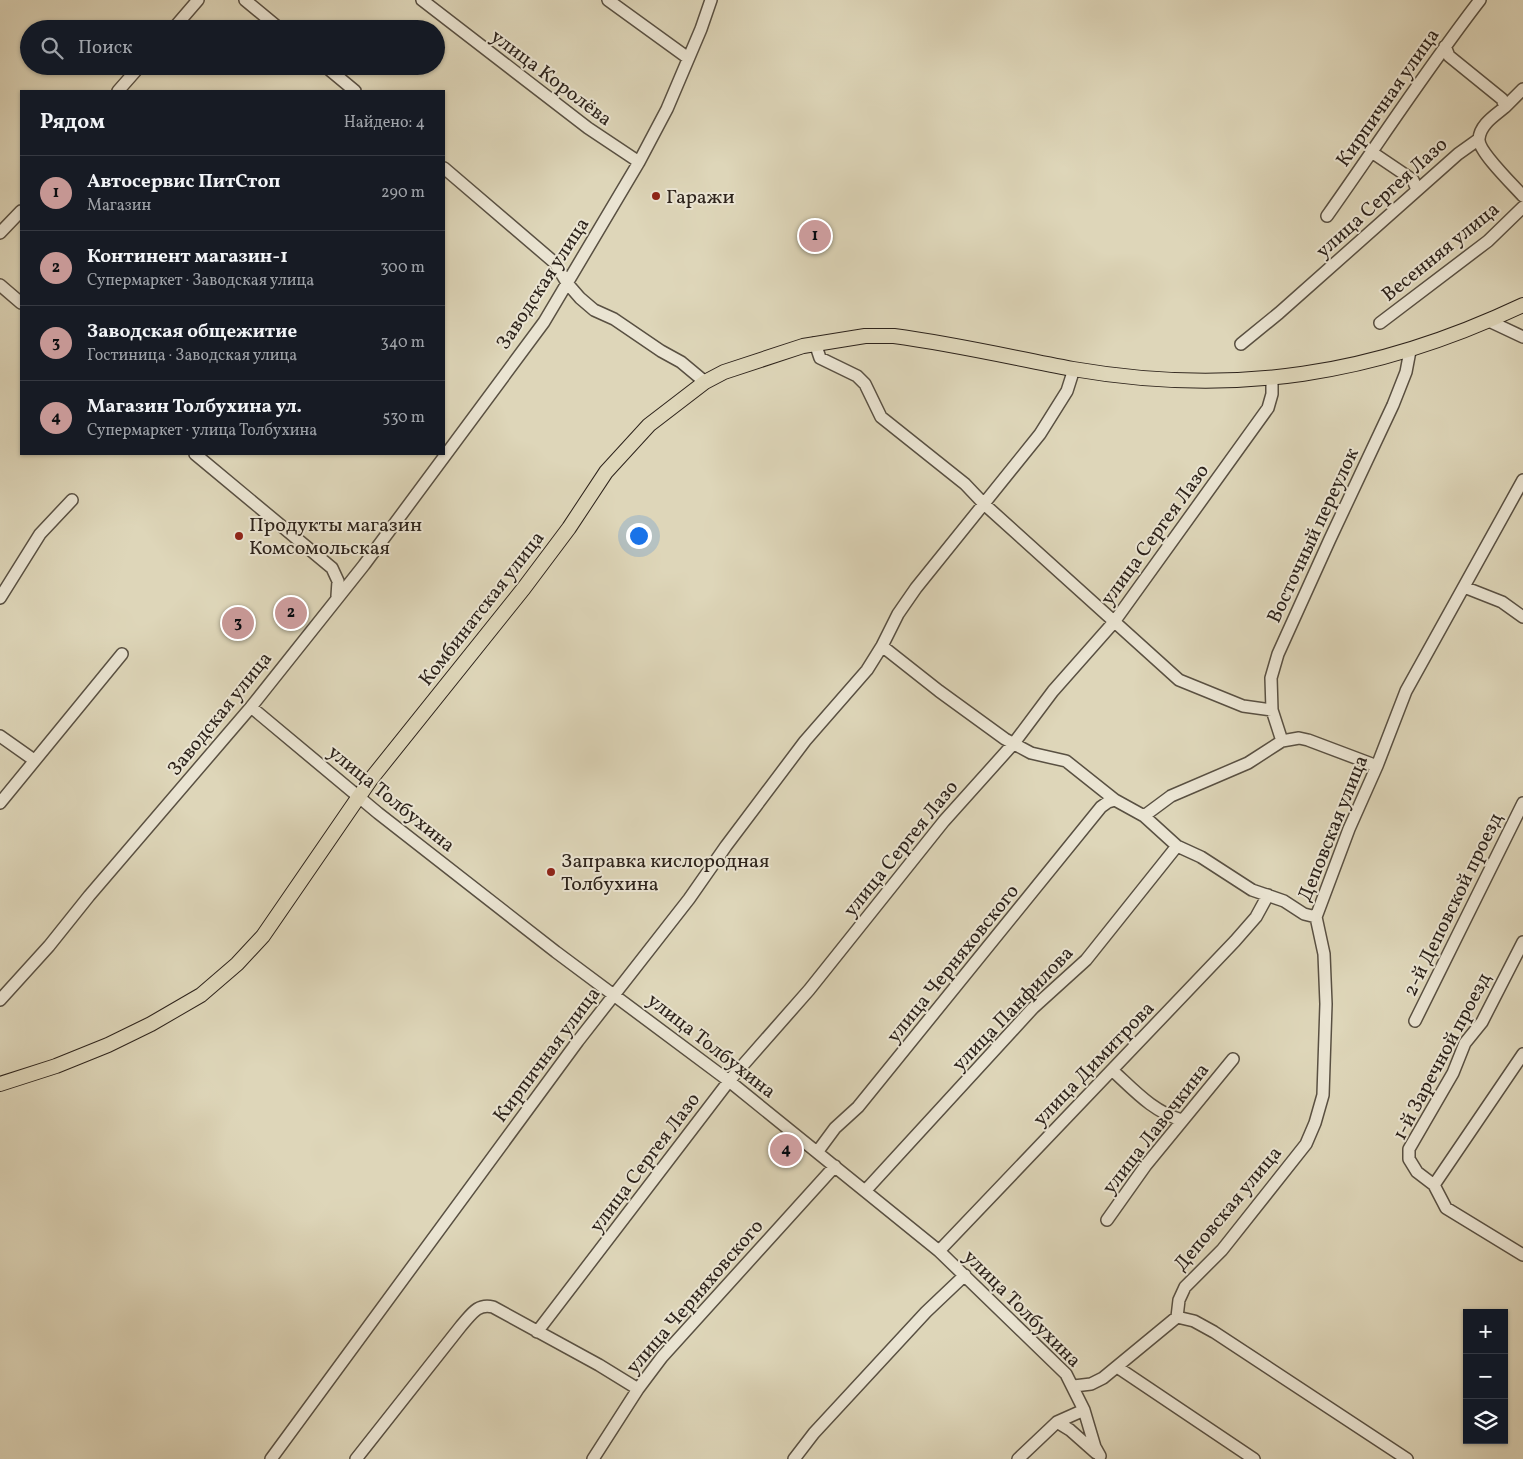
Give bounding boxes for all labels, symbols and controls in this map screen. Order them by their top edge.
search box [20,20,445,75]
street label: Кирпичная улица [1330,23,1447,173]
street label: улица Королёва [484,24,617,134]
icon: search [38,34,66,62]
text: Поиск [78,35,132,61]
text: Рядом [40,108,105,137]
text: Найдено: 4 [344,112,425,134]
street label: улица Сергея Лазо [1310,132,1454,265]
text: Автосервис ПитСтоп [87,169,280,195]
text: 1 [53,182,59,204]
text: 290 m [381,182,425,204]
place label: Гаражи [666,184,735,212]
marker: Гаражи [650,190,662,202]
text: Магазин [87,195,151,217]
street label: Весенняя улица [1376,196,1506,309]
street label: Заводская улица [490,212,597,356]
pin: 1 [799,217,831,255]
text: Континент магазин-1 [87,244,288,270]
text: 2 [52,257,60,279]
text: 300 m [380,257,425,279]
text: Супермаркет · Заводская улица [87,270,314,292]
text: Заводская общежитие [87,319,297,345]
text: 3 [52,332,60,354]
text: 340 m [381,332,425,354]
text: Гостиница · Заводская улица [87,345,297,367]
text: Магазин Толбухина ул. [87,394,302,420]
text: 4 [51,407,61,429]
text: 530 m [382,407,425,429]
text: Супермаркет · улица Толбухина [87,420,317,442]
street label: Восточный переулок [1261,443,1367,628]
street label: улица Сергея Лазо [1095,459,1217,612]
place label: Продукты магазин Комсомольская [249,512,422,563]
your location [626,523,652,549]
street label: Комбинатская улица [413,526,552,693]
marker: Продукты магазин Комсомольская [233,530,245,542]
pin: 2 [275,594,307,632]
pin: 3 [222,604,254,642]
street label: Заводская улица [162,646,279,782]
street label: улица Толбухина [321,739,461,860]
street label: Деповская улица [1292,751,1376,906]
street label: улица Сергея Лазо [838,775,966,924]
street label: 2-й Деповской проезд [1397,808,1510,1001]
place label: Заправка кислородная Толбухина [561,848,770,899]
marker: Заправка кислородная Толбухина [545,866,557,878]
street label: улица Черняховского [881,879,1026,1050]
street label: улица Панфилова [946,940,1081,1078]
street label: 1-й Заречной проезд [1387,968,1499,1146]
street label: Кирпичная улица [487,982,608,1129]
street label: улица Толбухина [640,987,781,1106]
street label: улица Димитрова [1027,996,1162,1133]
street label: улица Лавочкина [1096,1058,1217,1201]
street label: улица Сергея Лазо [584,1087,708,1239]
pin: 4 [770,1131,802,1169]
street label: Деповская улица [1168,1141,1289,1278]
street label: улица Черняховского [620,1214,771,1381]
street label: улица Толбухина [956,1244,1087,1375]
map controls [1463,1309,1508,1444]
button: + [1463,1309,1508,1354]
button: − [1463,1354,1508,1399]
button: layers [1463,1399,1508,1444]

